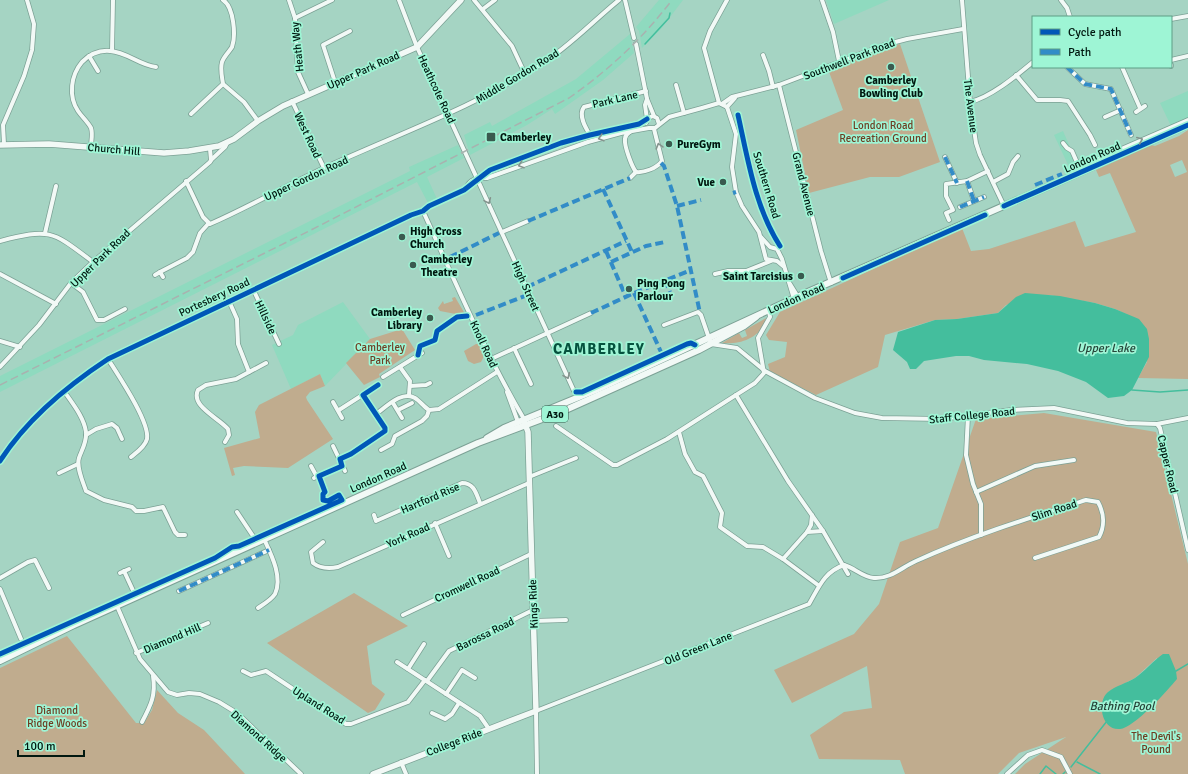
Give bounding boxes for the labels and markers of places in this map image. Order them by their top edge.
marker: Camberley Bowling Club [886,62,896,72]
place label: Camberley Bowling Club [859,74,923,100]
marker: Camberley [485,131,497,143]
place label: Camberley [500,131,552,144]
place label: PureGym [677,138,721,151]
marker: PureGym [664,139,674,149]
place label: Vue [697,176,716,189]
marker: Vue [718,177,728,187]
place label: High Cross Church [410,225,462,251]
marker: High Cross Church [397,232,407,242]
place label: Camberley Theatre [421,253,473,279]
marker: Camberley Theatre [408,260,418,270]
place label: Saint Tarcisius [723,270,793,283]
marker: Saint Tarcisius [796,271,806,281]
place label: Ping Pong Parlour [637,277,685,303]
marker: Ping Pong Parlour [624,284,634,294]
place label: Camberley Library [371,306,423,332]
marker: Camberley Library [425,313,435,323]

